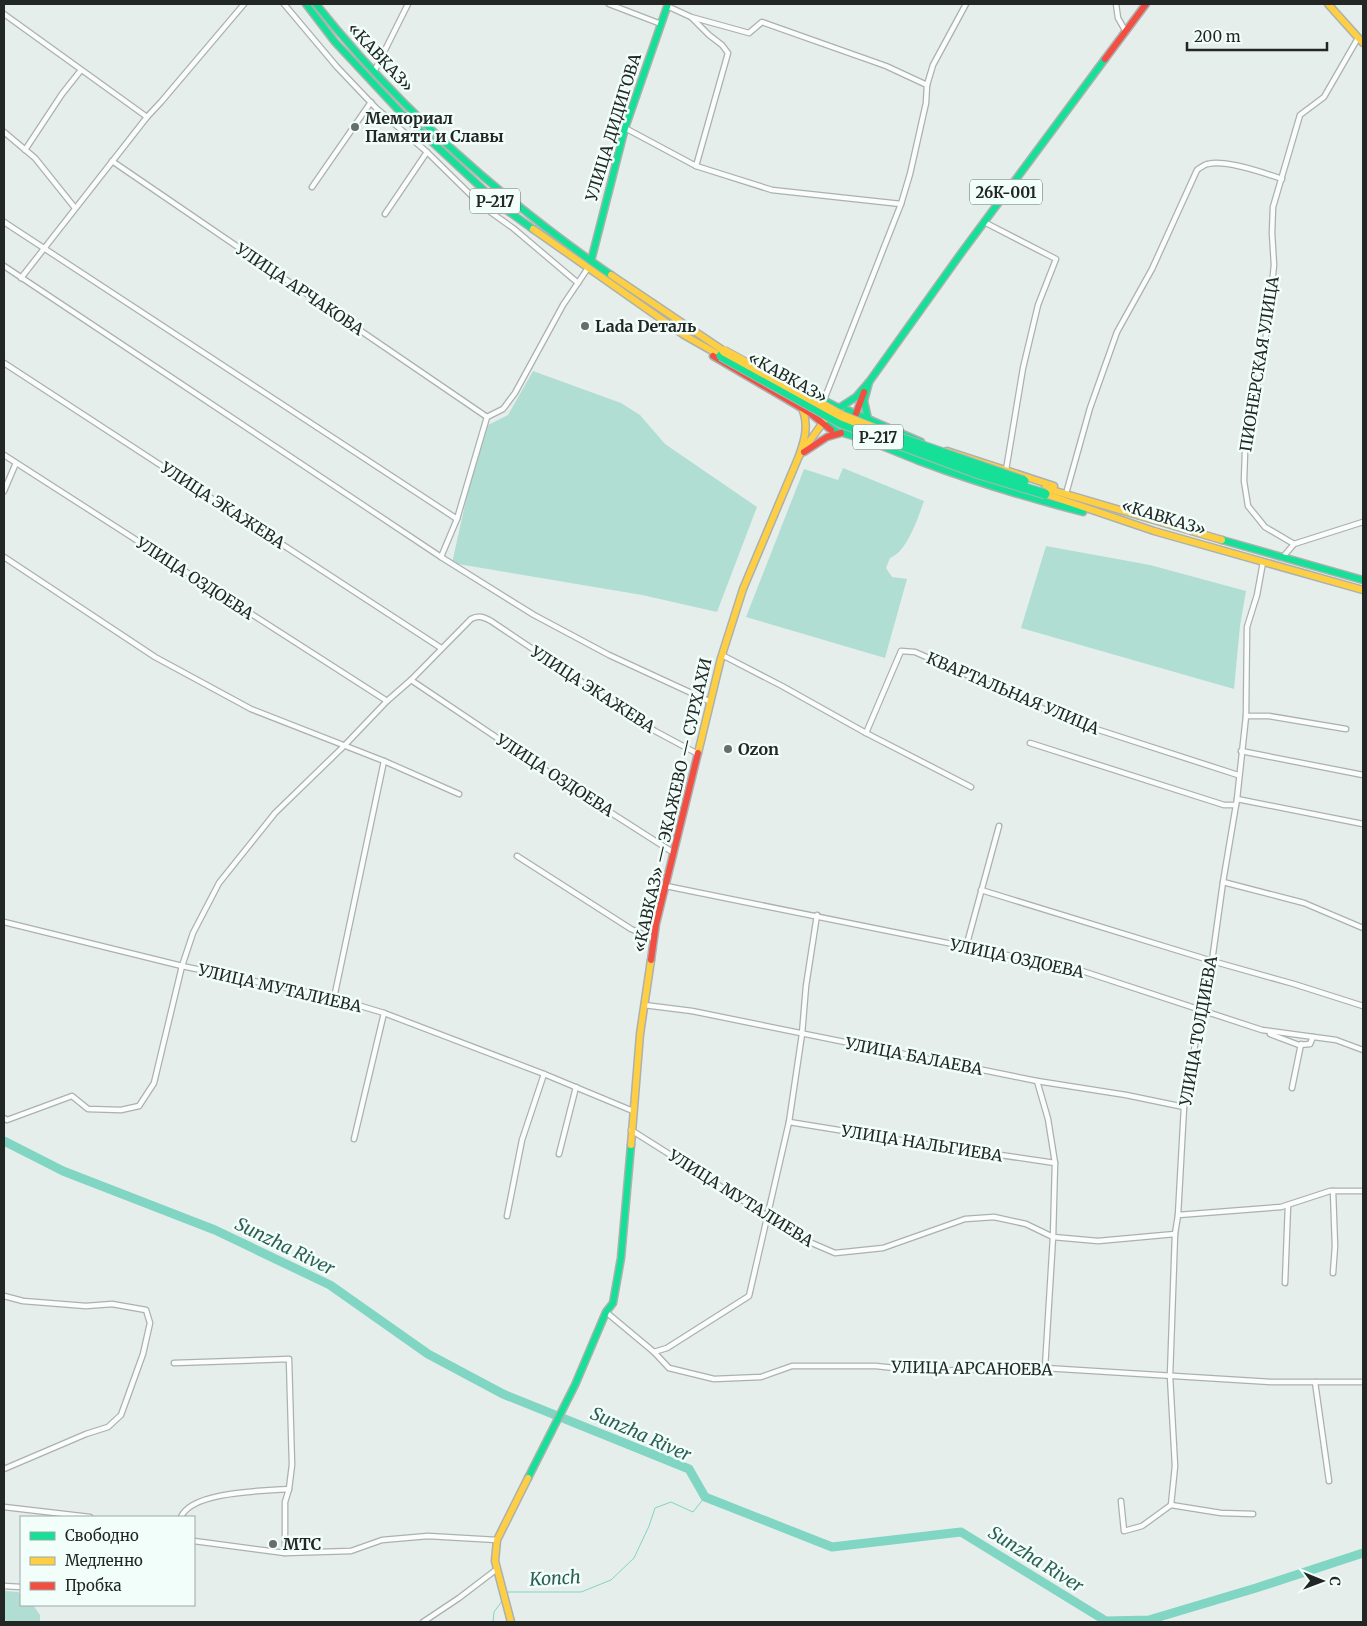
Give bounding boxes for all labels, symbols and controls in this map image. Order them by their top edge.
street label: «КАВКАЗ» [344,18,418,96]
scale bar [1187,20,1327,52]
text: 200 m [1194,27,1241,46]
street label: УЛИЦА ДИДИГОВА [581,50,645,204]
place label: Мемориал Памяти и Славы [365,108,504,146]
marker: Мемориал Памяти и Славы [349,121,361,133]
road number: 26К-001 [970,180,1042,204]
road number: Р-217 [470,188,520,214]
street label: УЛИЦА АРЧАКОВА [231,238,368,340]
street label: ПИОНЕРСКАЯ УЛИЦА [1235,274,1283,453]
place label: Lada Dеталь [595,316,696,336]
marker: Lada Dеталь [579,320,591,332]
street label: «КАВКАЗ» [745,347,831,407]
road number: Р-217 [853,424,903,450]
street label: УЛИЦА ЭКАЖЕВА [156,457,290,553]
street label: «КАВКАЗ» [1119,495,1209,539]
street label: УЛИЦА ОЗДОЕВА [131,532,258,624]
street label: УЛИЦА ЭКАЖЕВА [526,641,660,737]
street label: КВАРТАЛЬНАЯ УЛИЦА [924,647,1103,739]
street label: «КАВКАЗ» — ЭКАЖЕВО — СУРХАХИ [628,656,716,954]
street label: УЛИЦА ОЗДОЕВА [491,729,618,821]
place label: Ozon [738,739,779,759]
marker: Ozon [722,743,734,755]
street label: УЛИЦА ОЗДОЕВА [947,934,1087,982]
street label: УЛИЦА ТОЛДИЕВА [1175,954,1221,1109]
street label: УЛИЦА МУТАЛИЕВА [195,959,364,1017]
street label: УЛИЦА БАЛАЕВА [843,1033,985,1079]
street label: УЛИЦА НАЛЬГИЕВА [839,1120,1005,1166]
street label: УЛИЦА МУТАЛИЕВА [664,1145,818,1251]
water label: Sunzha River [232,1212,339,1280]
street label: УЛИЦА АРСАНОЕВА [890,1357,1054,1379]
water label: Sunzha River [587,1402,695,1467]
legend [20,1516,195,1606]
water label: Sunzha River [984,1521,1088,1598]
text: Свободно [65,1526,139,1545]
place label: МТС [283,1534,321,1554]
marker: МТС [267,1538,279,1550]
text: Медленно [65,1551,143,1570]
north arrow [1297,1556,1347,1606]
water label: Konch [528,1565,581,1591]
text: Пробка [65,1576,122,1595]
text: С [1326,1576,1344,1586]

